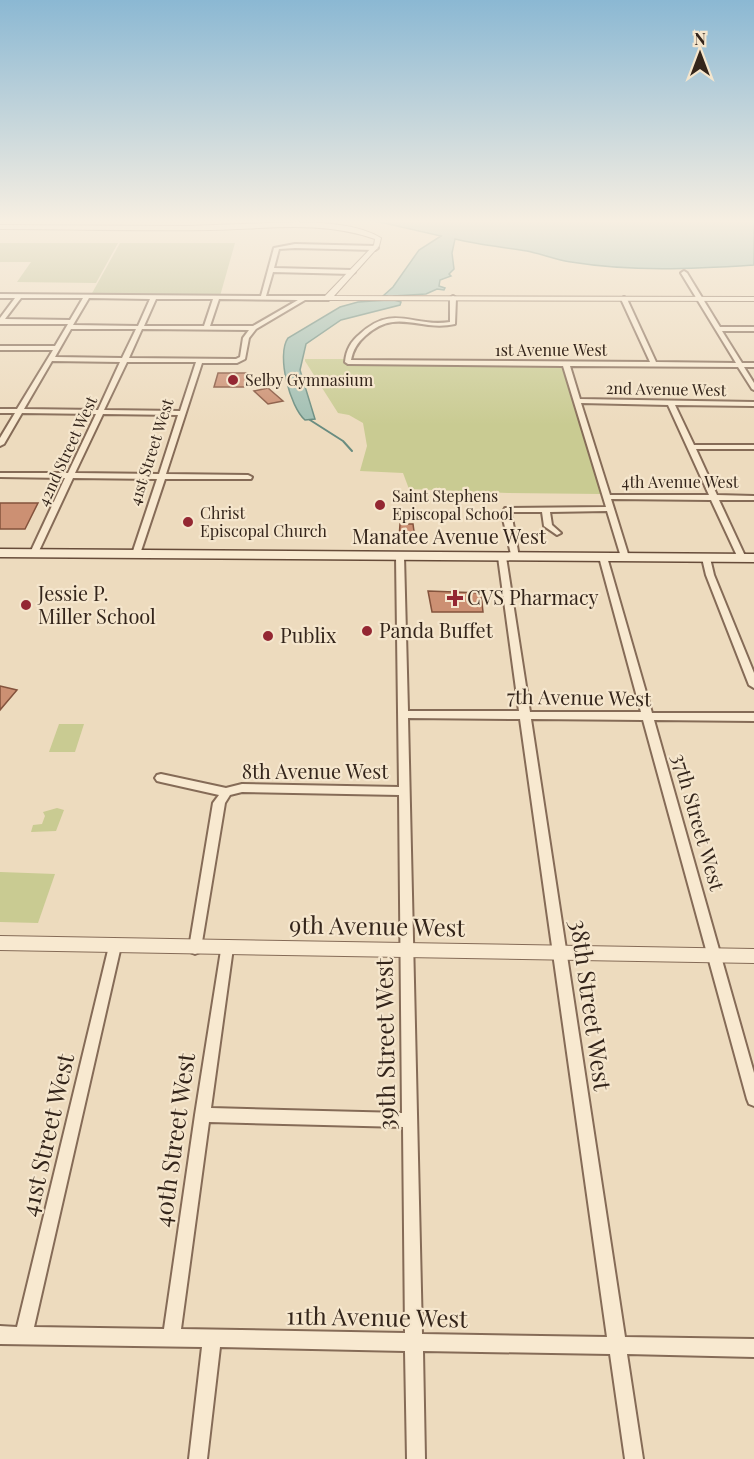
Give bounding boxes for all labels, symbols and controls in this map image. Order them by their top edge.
north arrow [670,24,730,84]
text: N [694,28,706,49]
street label: 1st Avenue West [495,339,608,360]
place label: Selby Gymnasium [245,369,373,390]
marker: Selby Gymnasium [226,373,240,387]
street label: 2nd Avenue West [606,377,727,400]
street label: 42nd Street West [32,392,101,509]
street label: 41st Street West [123,396,178,508]
street label: 4th Avenue West [622,471,739,492]
place label: Saint Stephens Episcopal School [392,485,513,524]
marker: Saint Stephens Episcopal School [373,498,387,512]
place label: Christ Episcopal Church [200,502,328,541]
marker: Christ Episcopal Church [181,515,195,529]
street label: Manatee Avenue West [352,522,547,549]
place label: Jessie P. Miller School [37,579,156,629]
place label: CVS Pharmacy [467,583,599,610]
marker: CVS Pharmacy [448,591,462,605]
marker: Jessie P. Miller School [19,598,33,612]
place label: Panda Buffet [379,616,494,643]
place label: Publix [280,621,337,648]
marker: Panda Buffet [360,624,374,638]
marker: Publix [261,629,275,643]
street label: 7th Avenue West [507,682,652,711]
street label: 37th Street West [667,750,732,894]
street label: 8th Avenue West [242,757,389,784]
street label: 9th Avenue West [289,907,466,943]
street label: 38th Street West [564,917,620,1093]
street label: 39th Street West [366,957,402,1130]
street label: 41st Street West [12,1050,80,1219]
street label: 40th Street West [145,1050,201,1229]
street label: 11th Avenue West [286,1298,468,1334]

